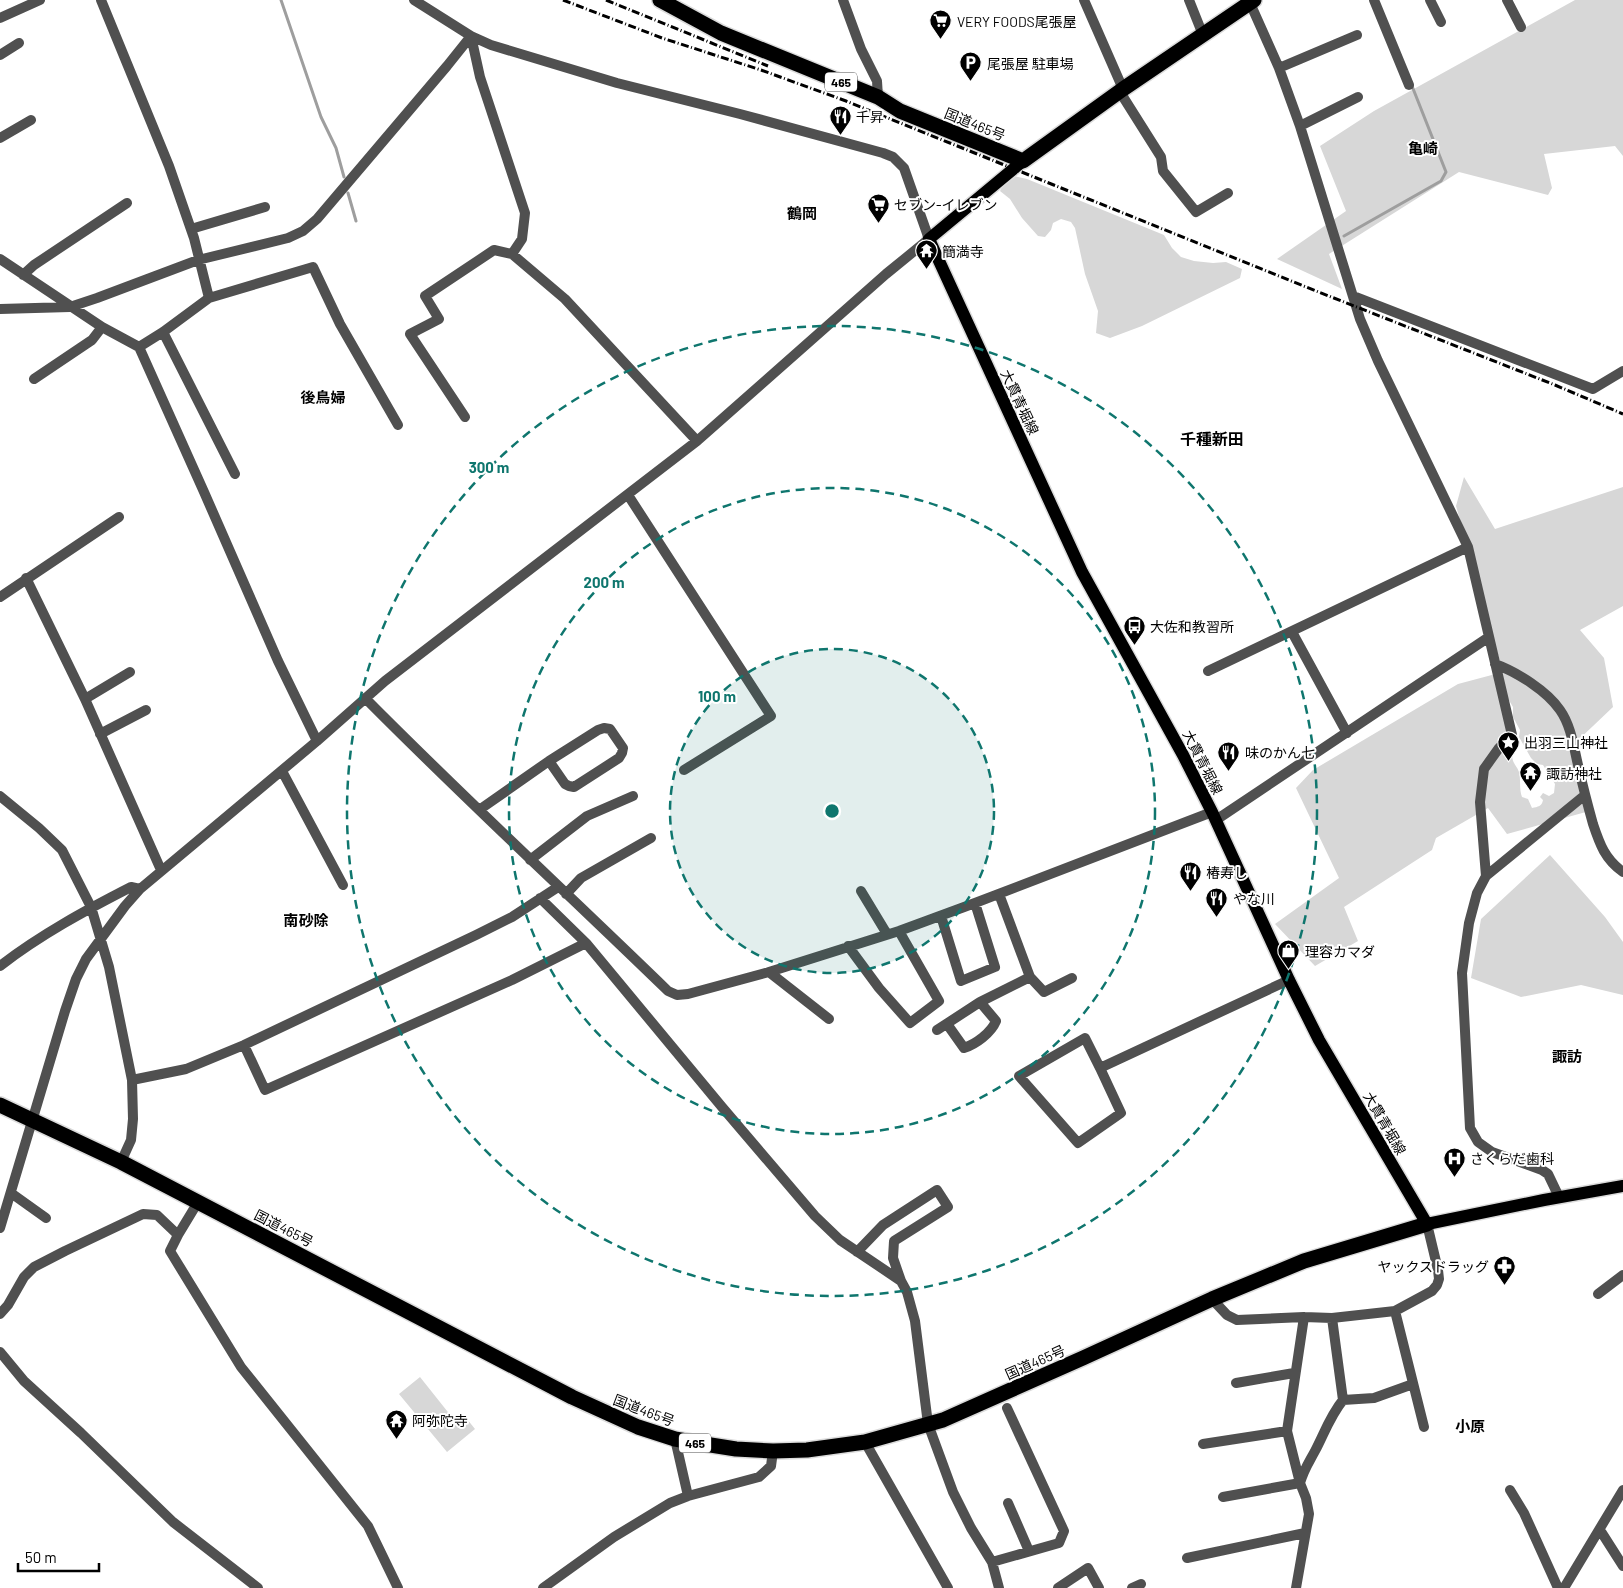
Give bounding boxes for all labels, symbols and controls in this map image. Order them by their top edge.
supermarket icon: VERY FOODS尾張屋 [929,9,953,40]
place label: VERY FOODS尾張屋 [957,13,1077,30]
parking icon: 尾張屋 駐車場 [959,51,983,82]
place label: 尾張屋 駐車場 [987,55,1074,72]
road number: 465 [825,72,857,91]
restaurant icon: 千昇 [828,104,852,135]
street label: 国道465号 [942,104,1008,144]
place label: 千昇 [856,108,884,125]
district label: 亀崎 [1408,139,1438,157]
supermarket icon: セブン-イレブン [866,192,890,223]
place label: セブン-イレブン [894,196,998,213]
district label: 鶴岡 [787,204,817,222]
temple icon: 簡満寺 [914,239,938,270]
place label: 簡満寺 [942,243,984,260]
street label: 大貫青堀線 [998,367,1042,437]
district label: 後鳥婦 [300,388,346,406]
district label: 千種新田 [1180,429,1244,448]
text: 300 m [469,458,509,476]
text: 200 m [583,573,625,591]
bus stop icon: 大佐和教習所 [1122,614,1146,645]
place label: 大佐和教習所 [1150,618,1234,635]
text: 100 m [698,687,736,705]
street label: 大貫青堀線 [1180,727,1226,797]
place icon: 出羽三山神社 [1496,730,1520,761]
place label: 出羽三山神社 [1524,734,1608,751]
restaurant icon: 味のかん七 [1217,740,1241,771]
place label: 味のかん七 [1245,744,1315,761]
temple icon: 諏訪神社 [1518,761,1542,792]
place label: 諏訪神社 [1546,765,1602,782]
centre of rings [823,802,841,820]
restaurant icon: 椿寿し [1178,860,1202,891]
place label: 椿寿し [1206,864,1248,881]
restaurant icon: やな川 [1205,886,1229,917]
place label: やな川 [1233,890,1275,907]
district label: 南砂除 [283,911,329,929]
shop icon: 理容カマダ [1277,939,1301,970]
place label: 理容カマダ [1305,943,1375,960]
district label: 諏訪 [1552,1047,1582,1065]
street label: 大貫青堀線 [1360,1088,1410,1158]
hospital icon: さくらだ歯科 [1442,1146,1466,1177]
place label: さくらだ歯科 [1470,1150,1554,1167]
street label: 国道465号 [252,1206,316,1250]
pharmacy icon: ヤックスドラッグ [1493,1254,1517,1285]
place label: ヤックスドラッグ [1377,1258,1489,1275]
street label: 国道465号 [1002,1341,1068,1383]
street label: 国道465号 [611,1391,677,1429]
temple icon: 阿弥陀寺 [384,1408,408,1439]
place label: 阿弥陀寺 [412,1412,468,1429]
district label: 小原 [1455,1417,1485,1435]
road number: 465 [679,1434,711,1452]
scale bar [18,1540,99,1572]
text: 50 m [25,1548,57,1566]

